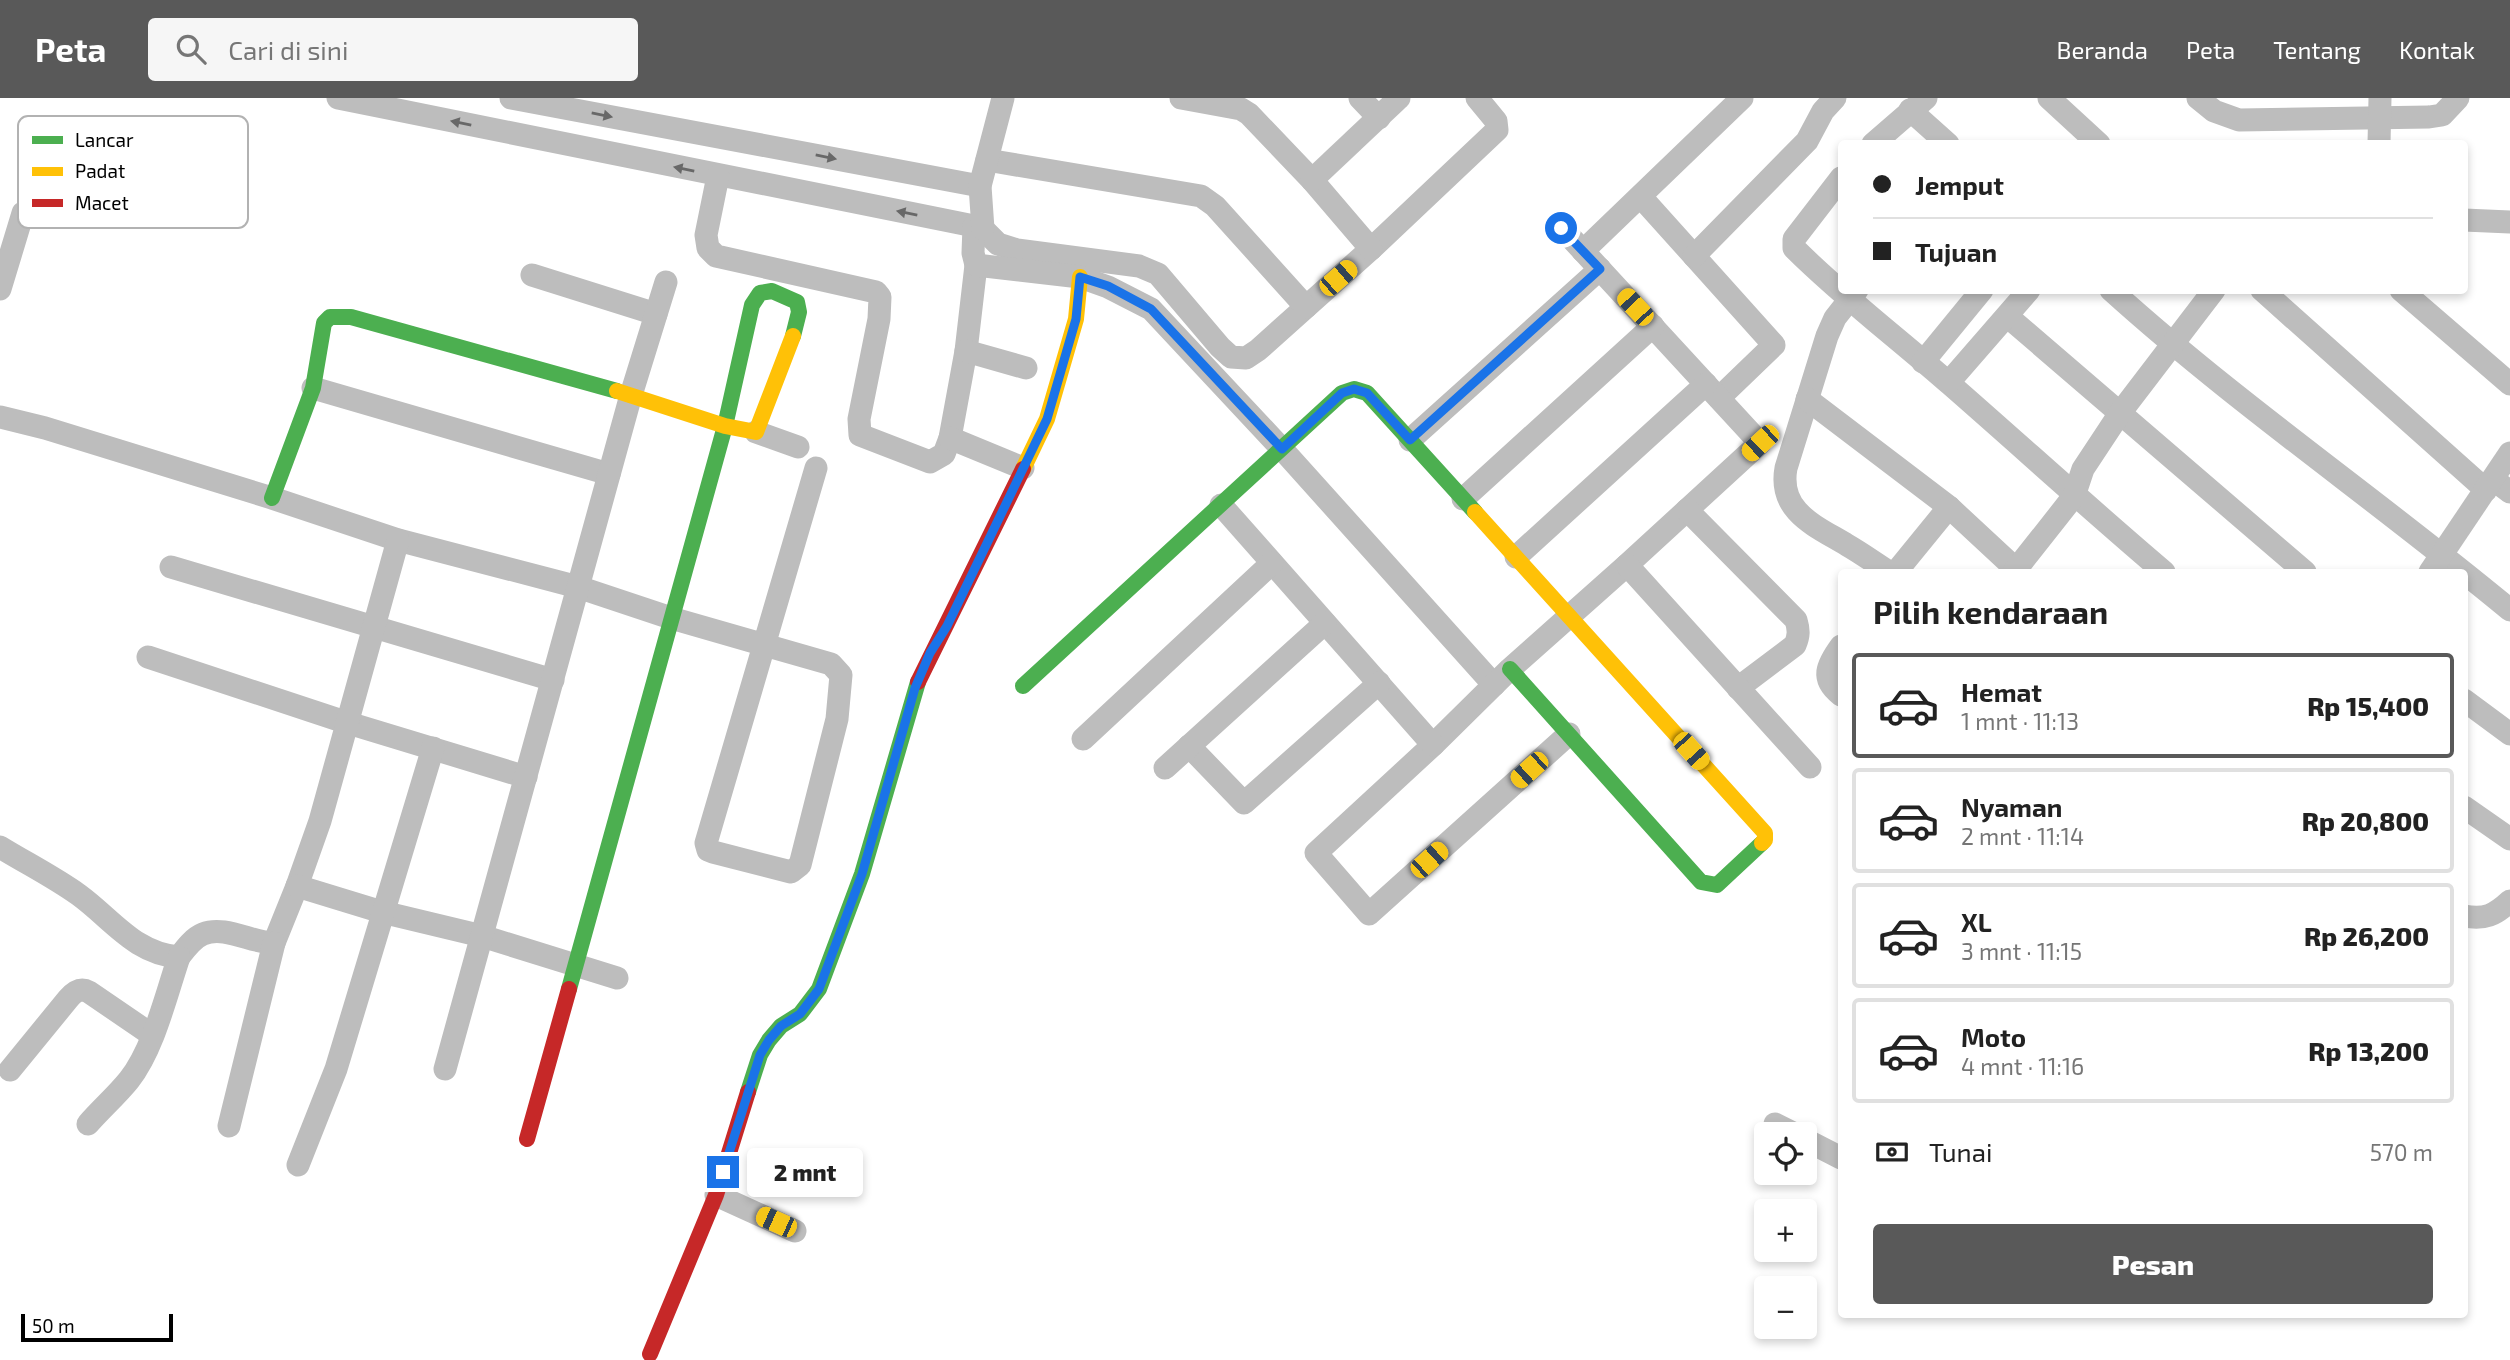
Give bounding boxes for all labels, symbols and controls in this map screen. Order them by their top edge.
search box [148,18,638,81]
text: Peta [35,29,106,69]
icon: search [172,30,210,68]
text: Cari di sini [228,34,348,65]
text: Beranda [2057,35,2148,64]
text: Peta [2186,35,2235,64]
text: Tentang [2273,35,2361,64]
text: Kontak [2399,35,2475,64]
one-way arrow [591,110,613,121]
legend [18,116,248,228]
one-way arrow [450,118,472,129]
text: Lancar [75,128,134,151]
one-way arrow [815,152,837,163]
text: Padat [75,159,125,182]
one-way arrow [673,164,695,175]
text: Jemput [1915,169,2004,200]
text: Macet [75,191,129,214]
one-way arrow [896,208,918,219]
route start [1545,212,1577,244]
text: Tujuan [1915,236,1997,267]
car [1316,256,1361,300]
car [1613,284,1658,330]
car [1738,421,1783,465]
text: Pilih kendaraan [1873,592,2108,630]
icon: car [1877,674,1940,737]
text: Hemat [1961,676,2042,707]
text: Rp 15,400 [2307,690,2429,721]
text: 1 mnt · 11:13 [1961,707,2079,735]
car [1670,728,1713,774]
car [1507,748,1552,792]
icon: car [1877,789,1940,852]
text: Nyaman [1961,791,2062,822]
text: Rp 20,800 [2302,805,2429,836]
text: 2 mnt · 11:14 [1961,822,2084,850]
car [1407,838,1452,882]
icon: car [1877,904,1940,967]
text: XL [1961,906,1992,937]
text: Rp 26,200 [2304,920,2429,951]
text: 3 mnt · 11:15 [1961,937,2082,965]
icon: car [1877,1019,1940,1082]
text: Moto [1961,1021,2026,1052]
text: Rp 13,200 [2308,1035,2429,1066]
text: 4 mnt · 11:16 [1961,1052,2084,1080]
map controls [1754,1122,1817,1339]
button: locate [1754,1122,1817,1185]
icon: cash [1873,1133,1911,1171]
text: Tunai [1929,1136,1992,1167]
text: 570 m [2370,1138,2433,1166]
callout: 2 mnt [748,1148,863,1196]
route end [707,1156,739,1188]
text: 2 mnt [774,1158,836,1186]
button: + [1754,1199,1817,1262]
car [753,1204,800,1240]
button: Pesan [1873,1224,2433,1304]
button: − [1754,1276,1817,1339]
scale bar [21,1311,173,1343]
text: 50 m [32,1314,75,1337]

